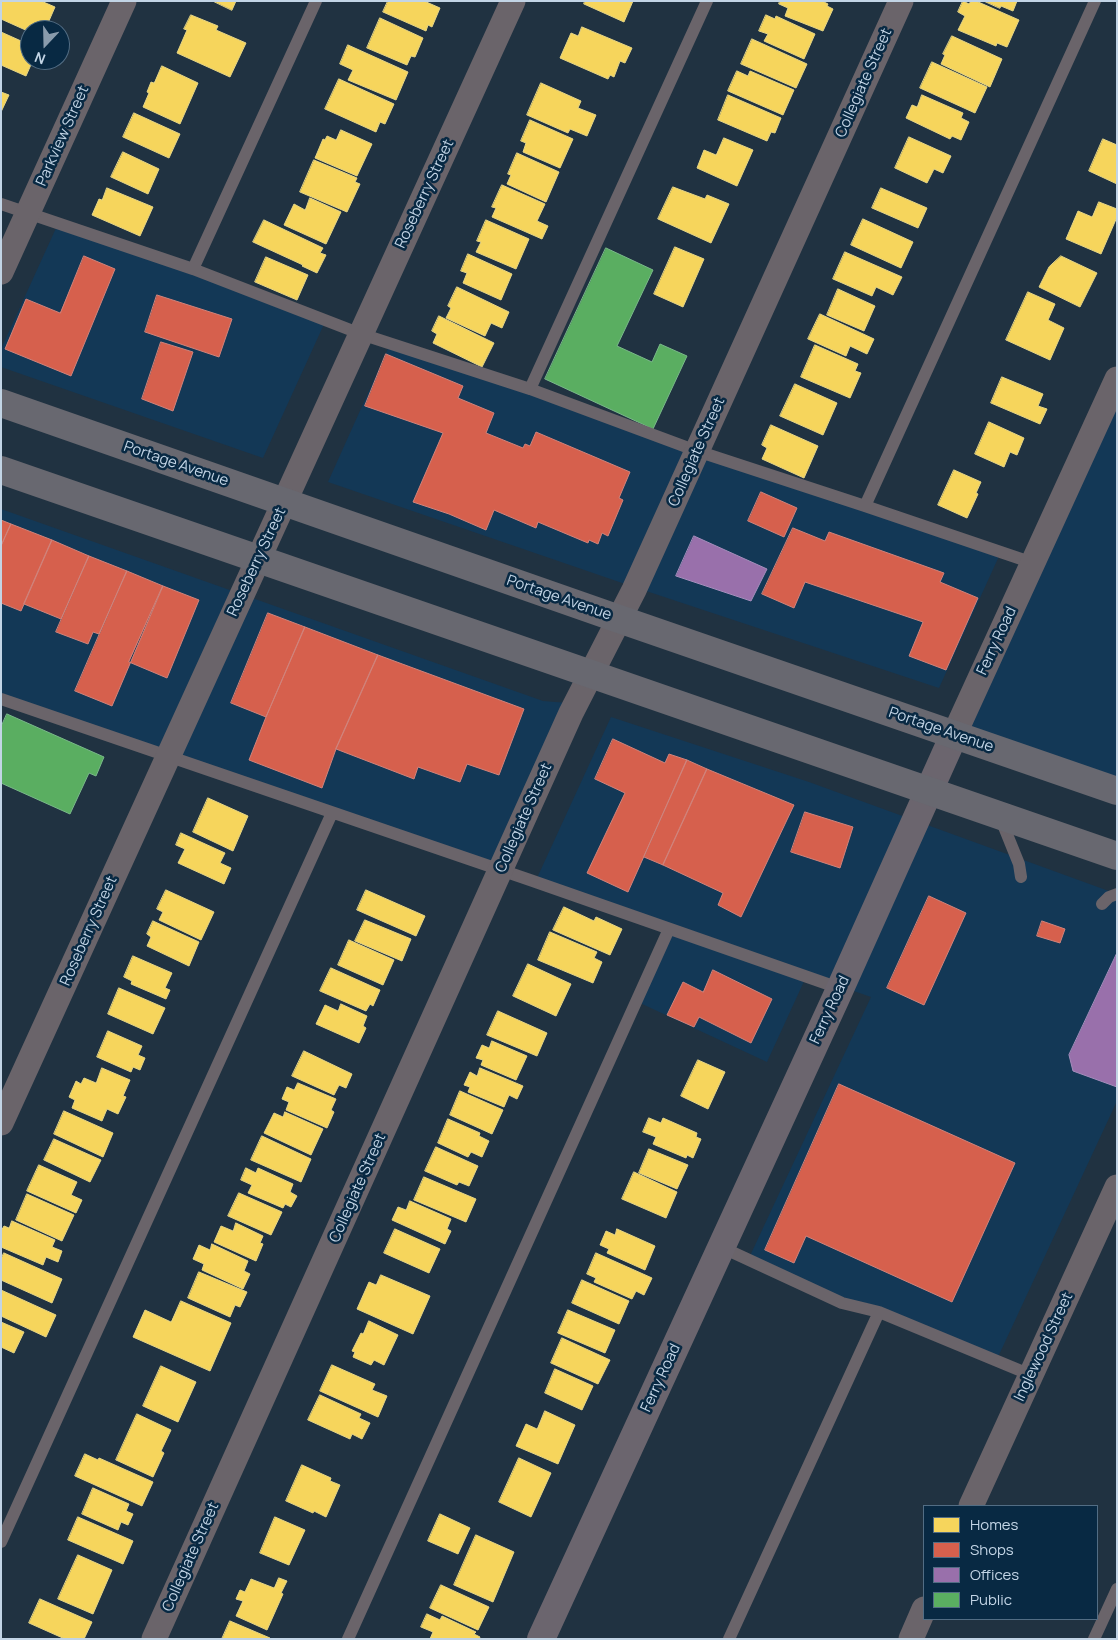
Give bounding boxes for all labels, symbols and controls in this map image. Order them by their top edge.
north arrow [20,20,70,70]
street label: Collegiate Street [832,26,896,140]
text: N [32,48,48,69]
street label: Parkview Street [33,83,93,189]
street label: Roseberry Street [392,137,458,251]
street label: Collegiate Street [665,395,729,509]
street label: Portage Avenue [121,438,231,490]
street label: Roseberry Street [224,505,290,619]
street label: Portage Avenue [504,572,614,624]
street label: Ferry Road [973,604,1021,678]
street label: Portage Avenue [886,704,996,756]
street label: Collegiate Street [492,761,556,875]
street label: Roseberry Street [57,873,121,989]
street label: Ferry Road [806,973,854,1047]
street label: Collegiate Street [326,1131,390,1245]
street label: Inglewood Street [1011,1290,1077,1404]
street label: Ferry Road [637,1341,685,1415]
street label: Collegiate Street [159,1500,223,1614]
legend [923,1505,1098,1620]
text: Homes [970,1514,1018,1535]
text: Shops [970,1539,1014,1560]
text: Offices [970,1564,1019,1585]
text: Public [970,1589,1012,1610]

